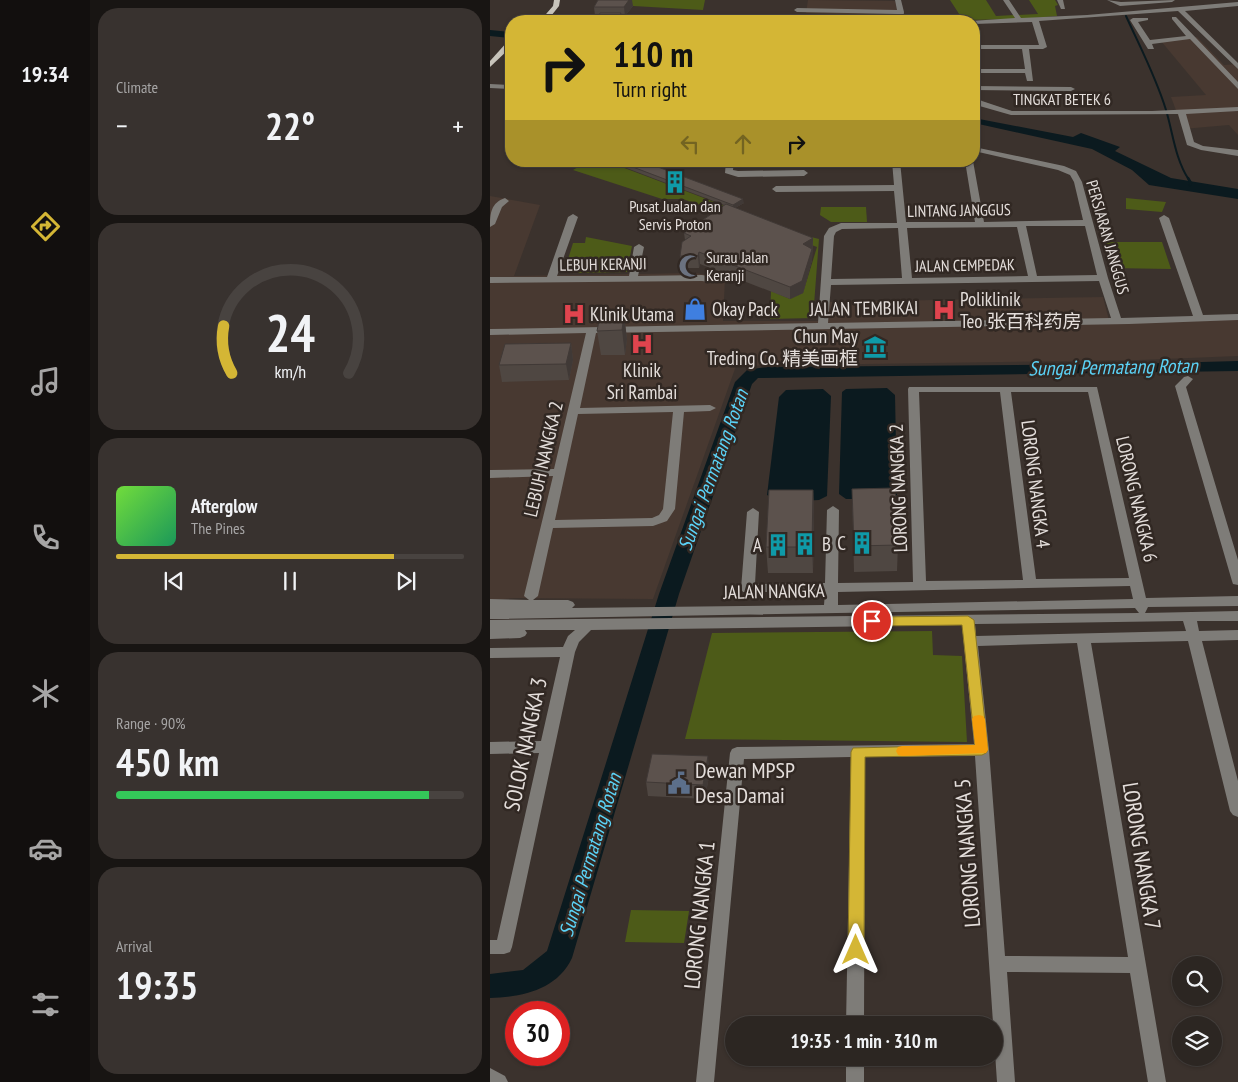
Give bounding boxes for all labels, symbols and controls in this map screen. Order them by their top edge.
text: 110 m [613,31,694,77]
icon: right [530,35,595,100]
text: 19:34 [21,60,69,88]
text: Turn right [613,75,687,103]
text: Climate [116,77,158,97]
street label: TINGKAT BETEK 6 [1013,89,1111,109]
text: 22° [265,101,315,150]
text: − [116,107,128,144]
text: + [452,107,464,144]
icon: left [676,130,704,158]
icon: ahead [729,130,757,158]
icon: right [782,130,810,158]
building icon: Pusat Jualan dan Servis Proton [662,169,688,195]
street label: PERSIARAN JANGGUS [1082,178,1134,296]
place label: Pusat Jualan dan Servis Proton [629,196,721,234]
street label: LINTANG JANGGUS [907,199,1011,221]
icon: directions [28,209,63,244]
place label: Surau Jalan Keranji [706,247,768,285]
street label: LEBUH KERANJI [559,253,647,275]
mosque icon: Surau Jalan Keranji [677,253,703,279]
street label: JALAN CEMPEDAK [914,254,1015,276]
place label: Poliklinik Teo 张百科药房 [960,287,1081,333]
street label: JALAN TEMBIKAI [808,295,919,321]
shop icon: Okay Pack [682,296,708,322]
place label: Okay Pack [712,297,778,321]
hospital icon: Poliklinik Teo 张百科药房 [931,297,957,323]
text: 24 [265,299,315,366]
hospital icon: Klinik Utama [561,301,587,327]
place label: Klinik Utama [590,302,674,326]
place label: Chun May Treding Co. 精美画框 [707,324,859,370]
hospital icon: Klinik Sri Rambai [629,331,655,357]
museum icon: Chun May Treding Co. 精美画框 [862,334,888,360]
water label: Sungai Permatang Rotan [1028,353,1199,381]
place label: Klinik Sri Rambai [607,358,677,404]
text: km/h [274,360,306,383]
icon: music [28,364,63,399]
water label: Sungai Permatang Rotan [672,385,755,554]
street label: LEBUH NANGKA 2 [518,399,568,519]
street label: LORONG NANGKA 4 [1016,419,1056,550]
street label: LORONG NANGKA 2 [884,423,912,553]
street label: LORONG NANGKA 6 [1111,434,1163,564]
text: Afterglow [191,494,257,518]
text: The Pines [191,518,245,538]
icon: phone [28,520,63,555]
building icon: C [849,530,875,556]
building icon: B [792,531,818,557]
place label: C [837,531,846,555]
building icon: A [765,532,791,558]
place label: B [822,532,831,556]
place label: A [753,533,762,557]
icon: previous [160,567,188,595]
icon: pause [276,567,304,595]
icon: next [392,567,420,595]
street label: JALAN NANGKA [722,578,825,604]
pin [851,600,893,642]
icon: arrive [858,607,886,635]
street label: SOLOK NANGKA 3 [497,675,553,813]
icon: climate [28,676,63,711]
text: Range · 90% [116,713,185,733]
text: 450 km [116,737,219,786]
place label: Dewan MPSP Desa Damai [695,756,795,809]
water label: Sungai Permatang Rotan [553,769,628,940]
public building icon: Dewan MPSP Desa Damai [666,770,692,796]
street label: LORONG NANGKA 5 [948,778,986,928]
street label: LORONG NANGKA 7 [1117,780,1167,932]
icon: car [28,831,63,866]
street label: LORONG NANGKA 1 [677,840,721,990]
position arrow [829,923,881,975]
text: Arrival [116,936,152,956]
map controls [1172,956,1222,1066]
button: search [1172,956,1222,1006]
text: 19:35 [116,960,198,1009]
icon: filters [28,987,63,1022]
speed limit sign: 30 [505,1001,570,1066]
button: layers [1172,1016,1222,1066]
text: 19:35 · 1 min · 310 m [791,1029,937,1053]

